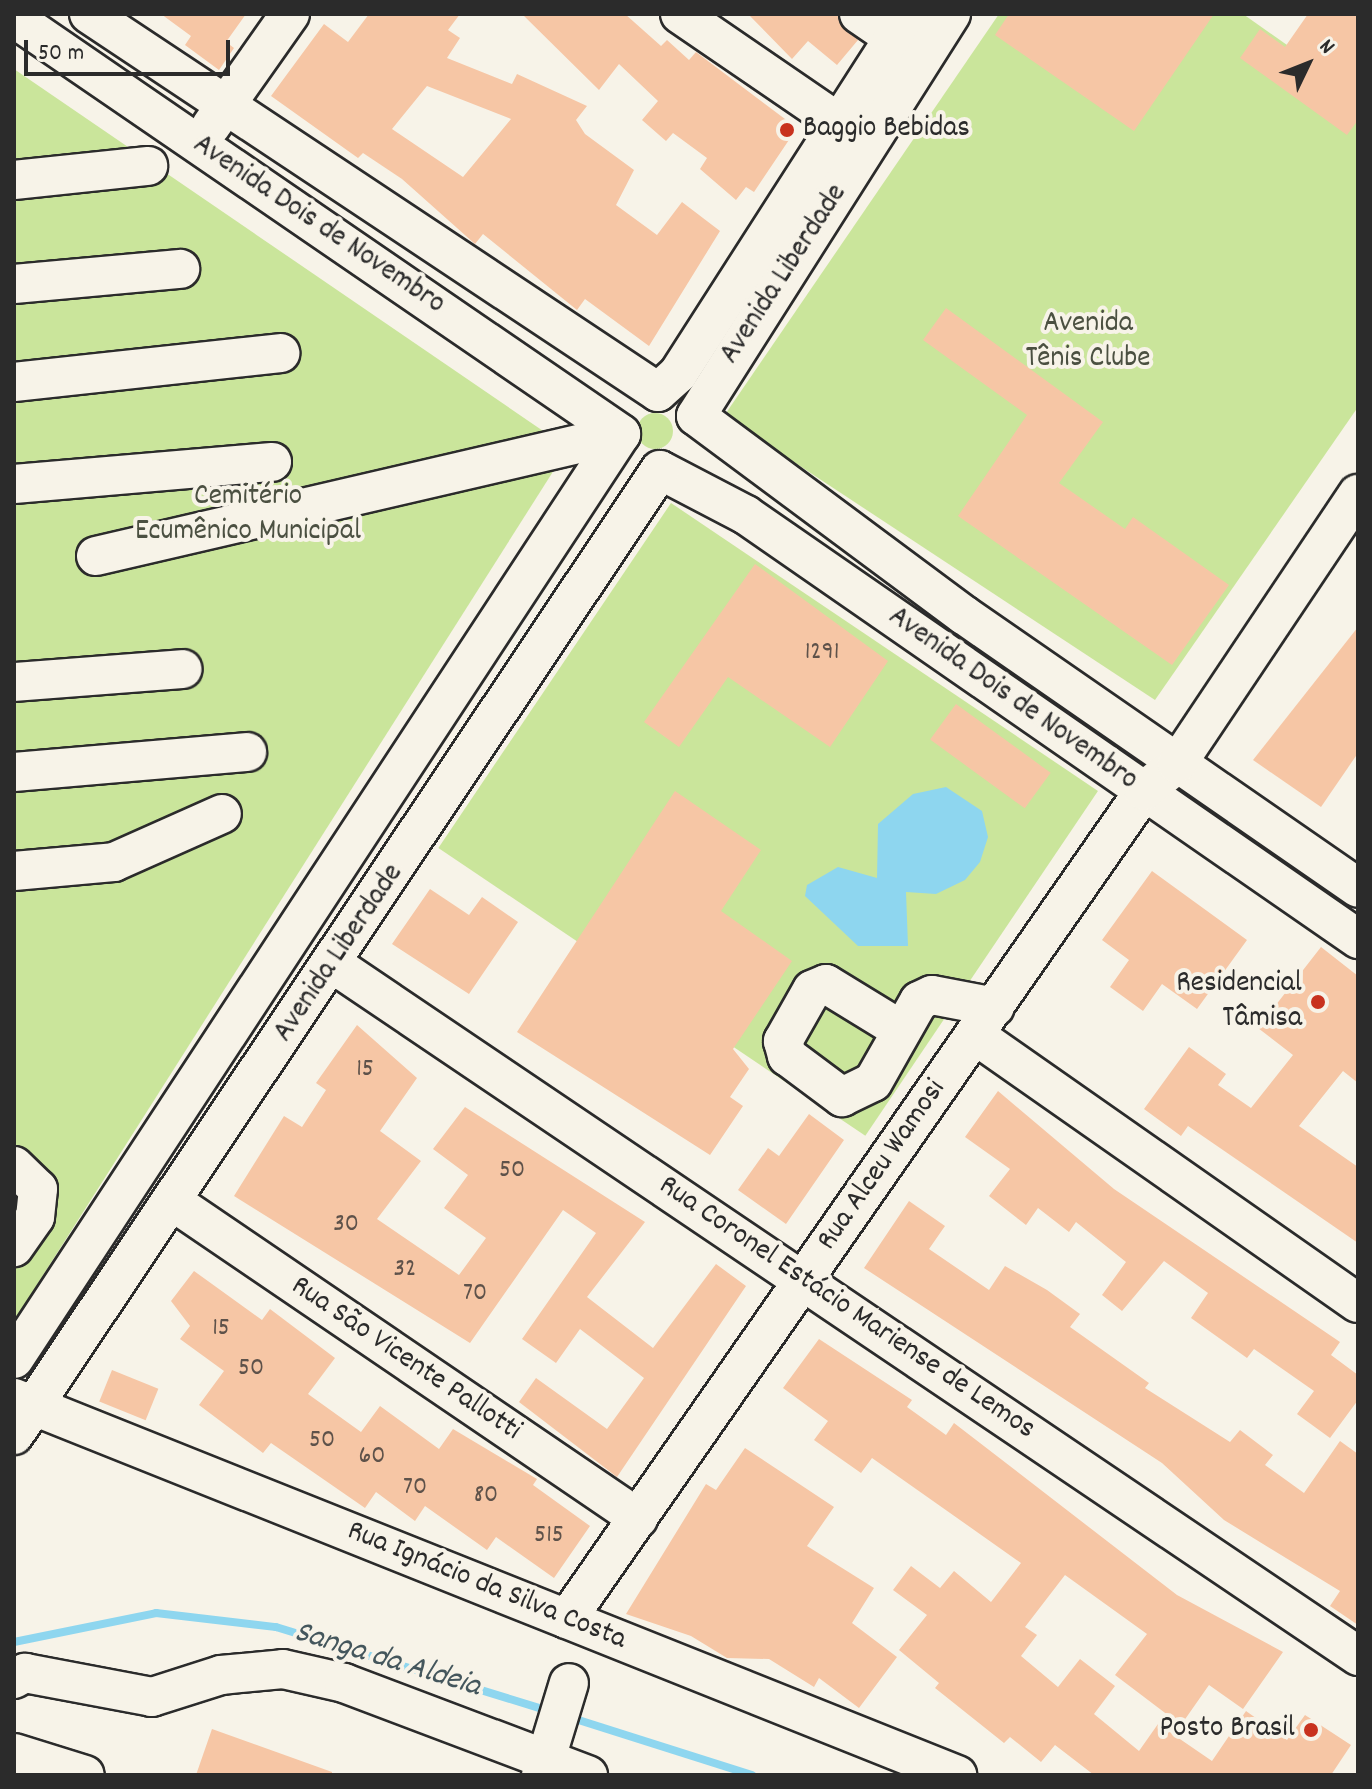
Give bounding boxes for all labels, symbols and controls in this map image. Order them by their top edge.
scale bar [28,24,234,74]
north arrow [1268,24,1348,104]
text: N [1311,33,1341,62]
text: 50 m [38,37,84,71]
place label: Baggio Bebidas [803,112,970,148]
marker: Baggio Bebidas [778,121,796,139]
street label: Avenida Dois de Novembro [185,128,451,324]
street label: Avenida Liberdade [714,178,856,372]
park label: Avenida Tênis Clube [1026,307,1150,378]
park label: Cemitério Ecumênico Municipal [135,480,361,550]
street label: Avenida Dois de Novembro [880,600,1144,800]
house number: 1291 [805,637,839,669]
street label: Avenida Liberdade [267,858,413,1050]
place label: Residencial Tâmisa [1176,967,1302,1038]
marker: Residencial Tâmisa [1309,993,1327,1011]
house number: 15 [356,1054,374,1086]
street label: Rua Alceu Wamosi [811,1074,955,1258]
house number: 50 [499,1155,525,1187]
street label: Rua Coronel Estácio Mariense de Lemos [651,1169,1041,1449]
house number: 30 [333,1209,359,1241]
house number: 32 [394,1254,416,1286]
street label: Rua São Vicente Pallotti [283,1270,527,1450]
house number: 70 [463,1278,487,1310]
house number: 15 [212,1313,230,1345]
house number: 50 [238,1353,264,1385]
house number: 50 [309,1425,335,1457]
house number: 60 [359,1441,385,1473]
house number: 70 [403,1472,427,1504]
house number: 80 [474,1480,498,1512]
street label: Rua Ignácio da Silva Costa [341,1515,631,1659]
house number: 515 [534,1520,564,1552]
water label: Sanga da Aldeia [289,1614,485,1708]
place label: Posto Brasil [1159,1712,1295,1748]
marker: Posto Brasil [1302,1721,1320,1739]

